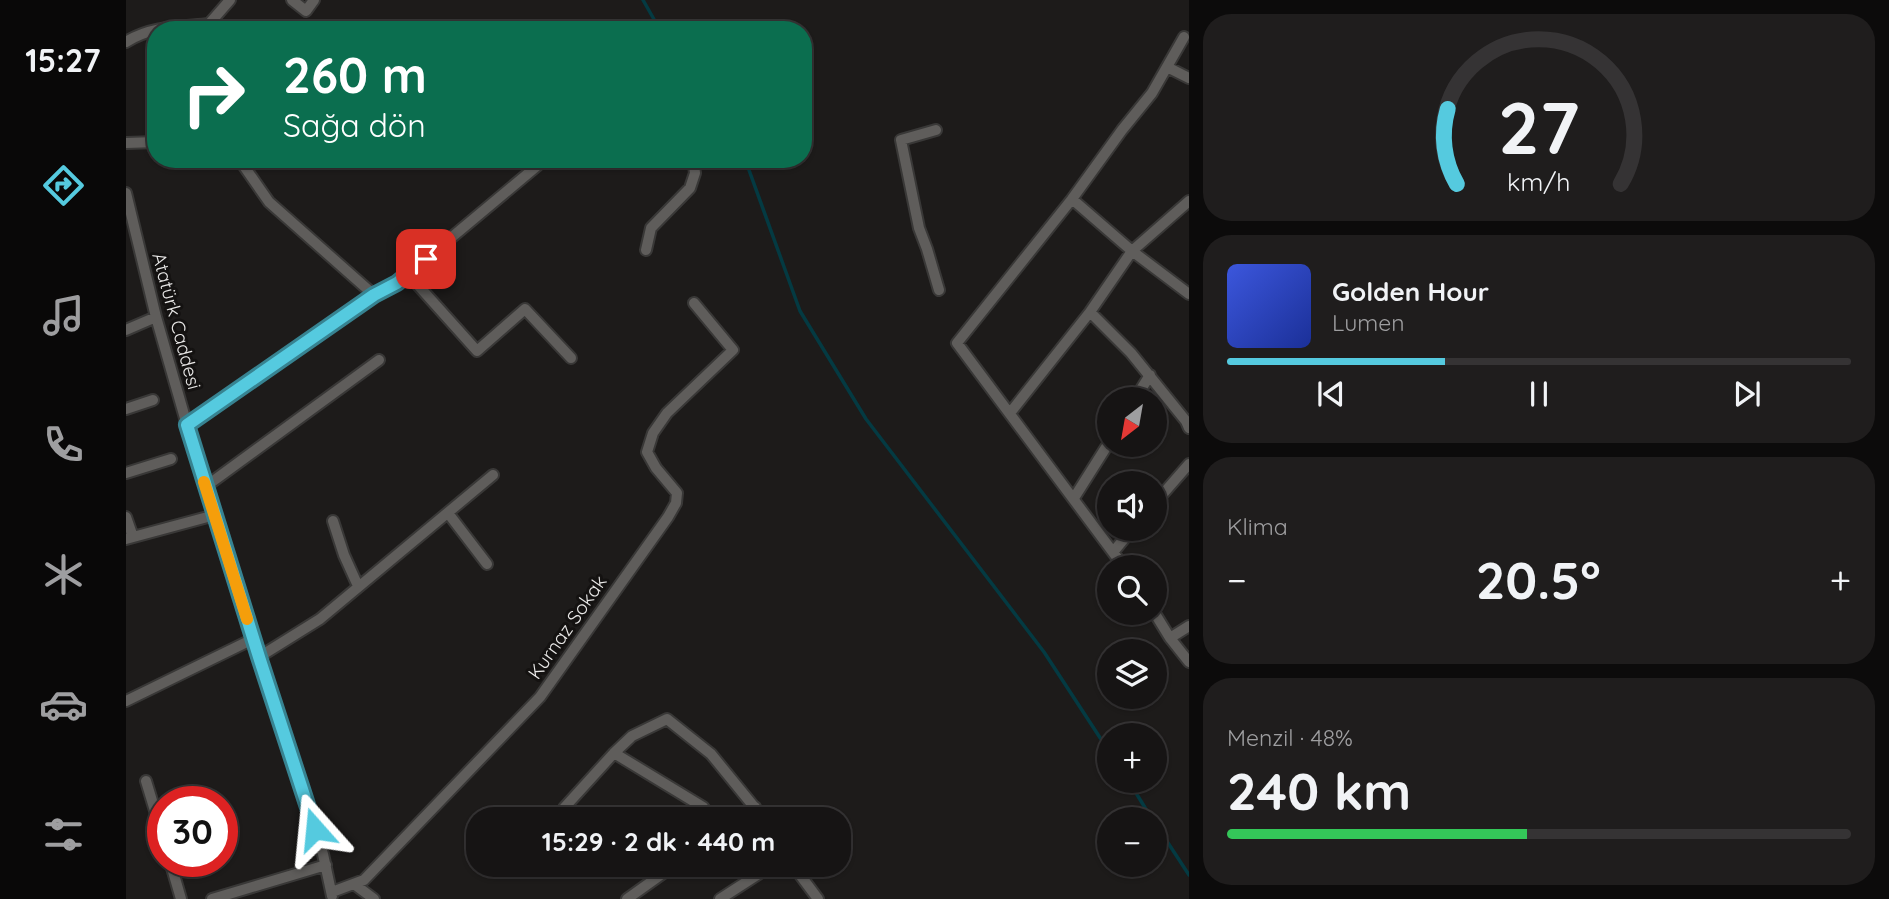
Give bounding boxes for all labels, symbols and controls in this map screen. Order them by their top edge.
text: 15:27 [25,40,101,80]
text: 260 m [283,44,427,105]
icon: right [168,49,259,140]
text: 27 [1498,81,1580,172]
text: Sağa dön [283,105,426,145]
icon: directions [39,161,88,210]
text: km/h [1507,165,1571,196]
pin [396,229,456,289]
icon: arrive [407,240,445,278]
street label: Atatürk Caddesi [147,250,207,392]
text: Golden Hour [1332,275,1489,308]
icon: music [39,291,88,340]
text: Lumen [1332,308,1405,337]
icon: previous [1312,375,1350,413]
icon: pause [1520,375,1558,413]
icon: next [1728,375,1766,413]
north arrow [1097,387,1167,457]
map controls [1097,387,1167,877]
icon: phone [39,420,88,469]
button: sound [1097,471,1167,541]
text: Klima [1227,512,1288,541]
text: 20.5° [1476,547,1601,612]
icon: climate [39,550,88,599]
button: search [1097,555,1167,625]
text: − [1227,556,1247,604]
text: + [1830,556,1851,604]
street label: Kurnaz Sokak [522,570,612,684]
button: layers [1097,639,1167,709]
icon: car [39,680,88,729]
button: + [1097,723,1167,793]
text: Menzil · 48% [1227,723,1353,752]
text: 240 km [1227,758,1411,823]
speed limit sign: 30 [147,786,238,877]
position arrow [278,792,352,866]
button: − [1097,807,1167,877]
icon: filters [39,810,88,859]
text: 15:29 · 2 dk · 440 m [542,825,775,858]

